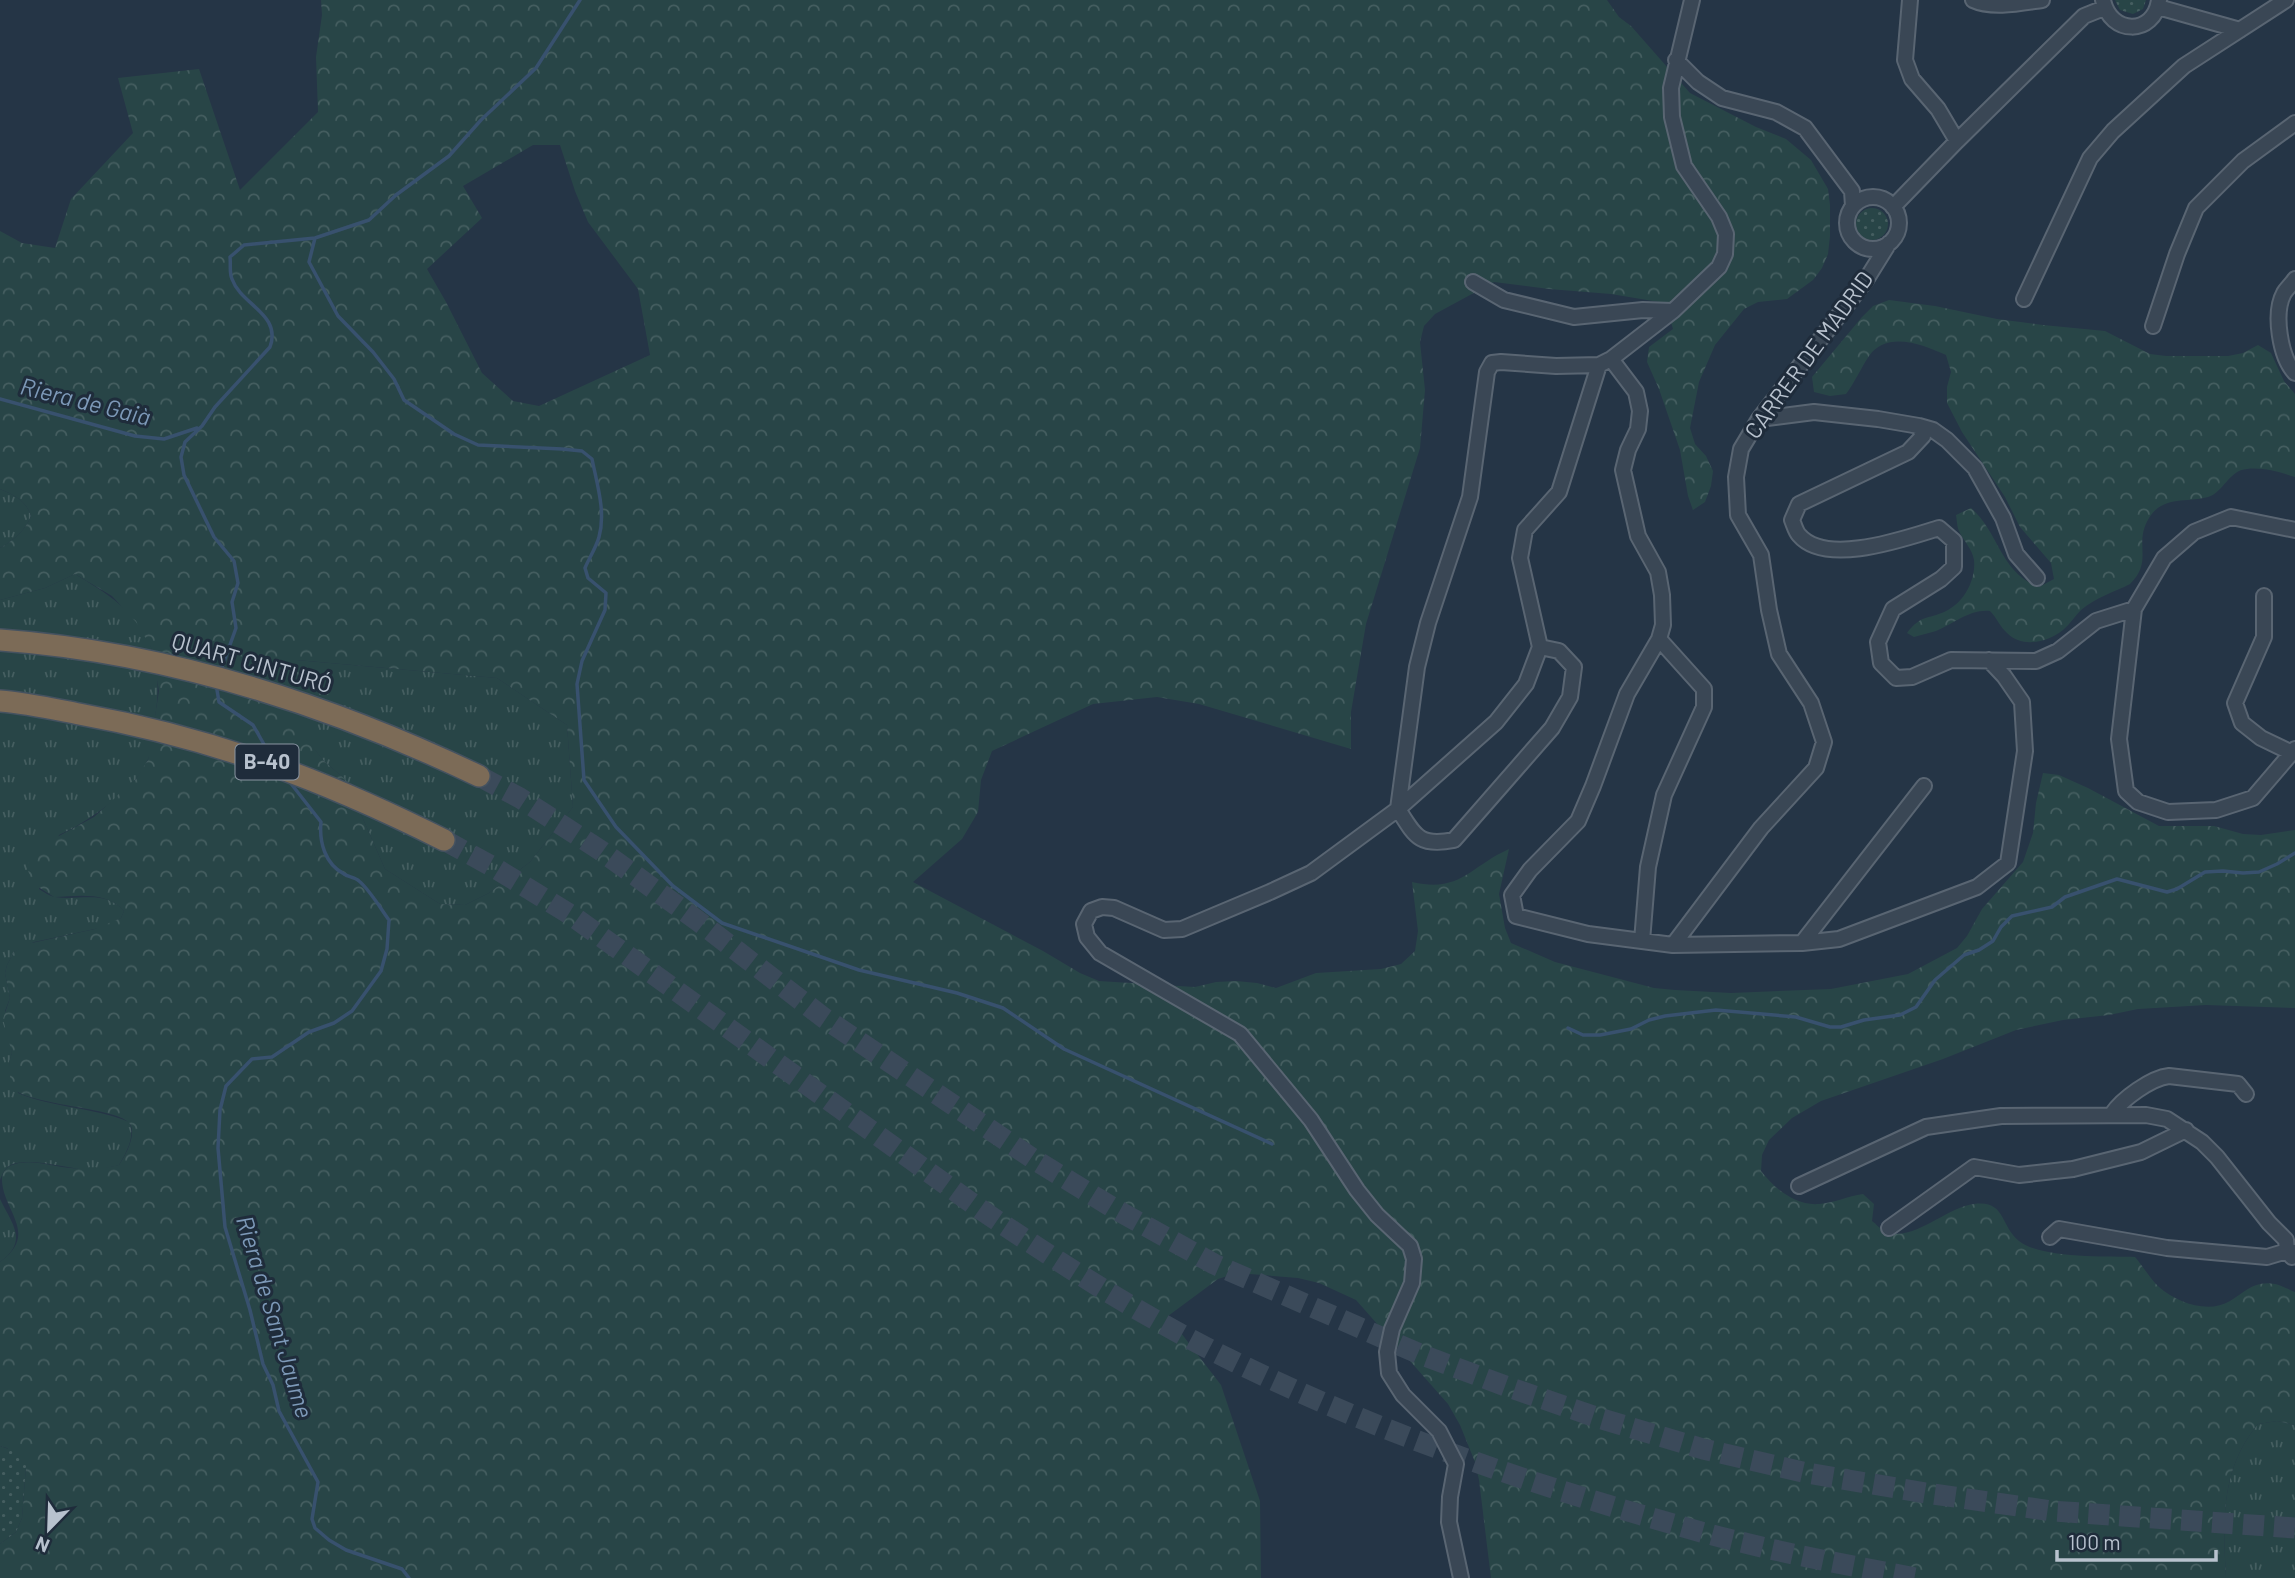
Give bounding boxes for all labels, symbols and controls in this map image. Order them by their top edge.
street label: CARRER DE MADRID [1738,265,1878,444]
water label: Riera de Gaià [18,370,153,431]
street label: QUART CINTURÓ [169,626,336,698]
road number: B-40 [236,744,298,780]
water label: Riera de Sant Jaume [231,1212,320,1421]
north arrow [14,1494,84,1564]
scale bar [2057,1518,2216,1562]
text: 100 m [2068,1529,2121,1554]
text: N [32,1532,52,1558]

